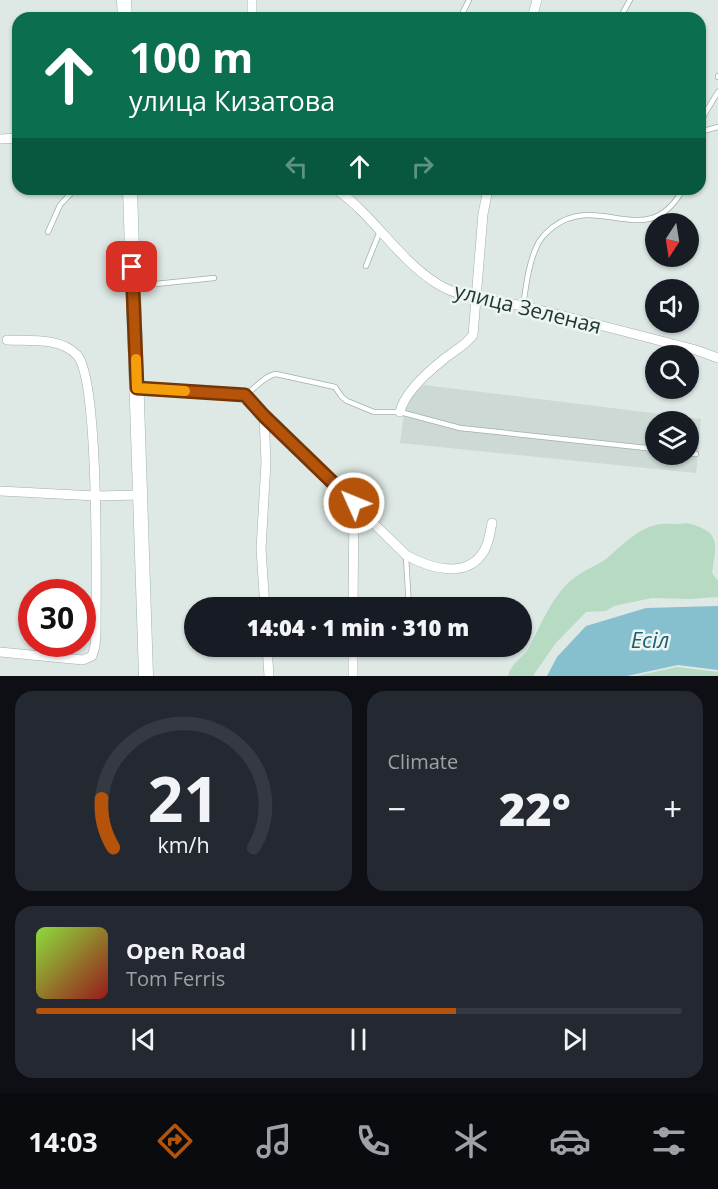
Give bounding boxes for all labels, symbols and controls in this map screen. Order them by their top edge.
text: 100 m [129,28,253,85]
icon: ahead [30,36,108,114]
text: улица Кизатова [129,82,335,119]
icon: left [280,150,313,183]
icon: ahead [343,150,376,183]
icon: right [406,150,439,183]
north arrow [645,213,699,267]
map controls [645,213,699,465]
pin [106,241,157,292]
icon: arrive [115,250,148,283]
street label: улица Зеленая [452,276,604,340]
button: sound [645,279,699,333]
button: search [645,345,699,399]
button: layers [645,411,699,465]
position arrow [322,471,386,535]
speed limit sign: 30 [18,579,96,657]
text: 14:04 · 1 min · 310 m [247,612,469,642]
water label: Есіл [631,624,670,654]
text: Climate [388,748,458,775]
text: 21 [148,755,219,840]
text: 22° [499,778,571,839]
text: − [388,786,406,831]
text: + [663,786,682,831]
text: km/h [157,830,209,859]
text: Open Road [126,935,246,965]
text: Tom Ferris [126,965,225,992]
icon: previous [127,1023,160,1056]
icon: pause [342,1023,375,1056]
icon: next [558,1023,591,1056]
icon: directions [154,1120,196,1162]
icon: music [253,1120,295,1162]
icon: phone [352,1120,394,1162]
icon: climate [450,1120,492,1162]
icon: car [549,1120,591,1162]
icon: filters [648,1120,690,1162]
text: 14:03 [28,1123,98,1160]

